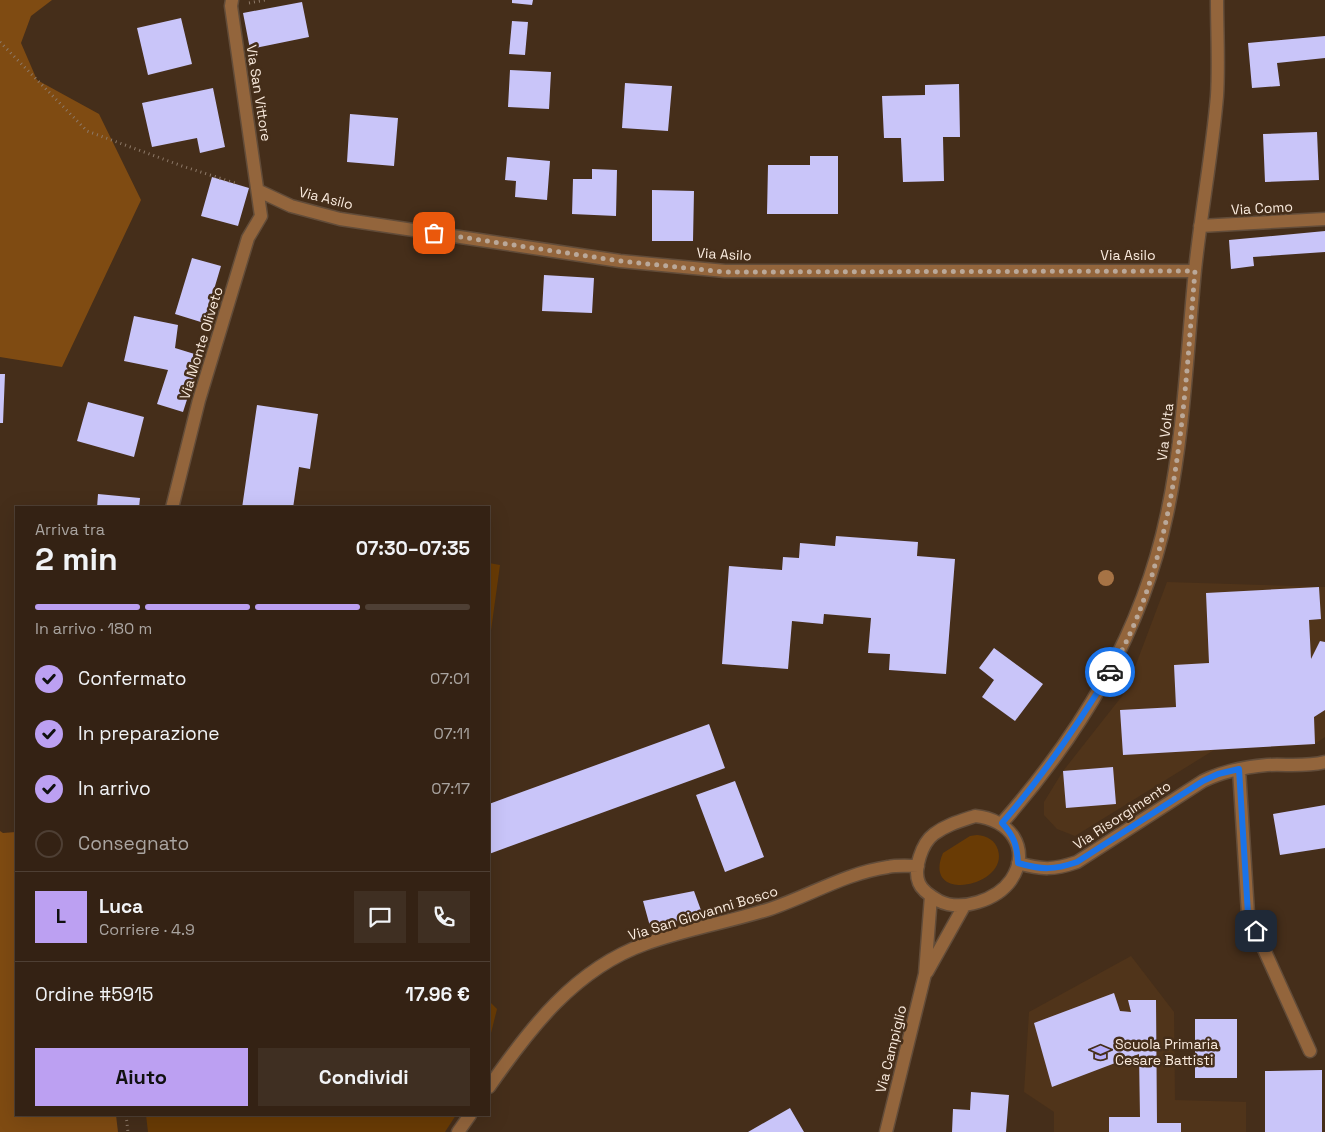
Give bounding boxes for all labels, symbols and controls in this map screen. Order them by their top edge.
street label: Via San Vittore [242,44,276,142]
street label: Via Asilo [297,183,355,213]
street label: Via Como [1231,197,1293,219]
pin [413,212,455,254]
icon: bag [420,219,448,247]
street label: Via Asilo [696,244,752,264]
street label: Via Asilo [1100,246,1156,264]
street label: Via Monte Oliveto [175,284,227,402]
street label: Via Volta [1153,402,1177,462]
text: Arriva tra [35,519,105,540]
text: 07:30–07:35 [356,536,470,561]
text: 2 min [35,539,118,579]
text: In arrivo · 180 m [35,618,152,639]
courier [1085,647,1135,697]
icon: car [1096,658,1124,686]
icon: check [35,665,63,693]
text: Confermato [78,666,186,691]
text: 07:01 [430,668,470,689]
icon: check [35,720,63,748]
text: In preparazione [78,721,220,746]
text: 07:11 [434,723,470,744]
icon: check [35,775,63,803]
text: In arrivo [78,776,151,801]
street label: Via Risorgimento [1070,777,1174,853]
text: 07:17 [431,778,470,799]
text: Consegnato [78,831,189,856]
street label: Via San Giovanni Bosco [626,882,780,944]
button: chat [354,891,406,943]
button: phone [418,891,470,943]
text: Luca [99,894,143,919]
text: L [56,904,66,929]
pin [1235,910,1277,952]
icon: home [1242,917,1270,945]
text: Corriere · 4.9 [99,919,195,940]
text: Ordine #5915 [35,982,153,1007]
text: 17.96 € [405,982,470,1007]
street label: Via Campiglio [871,1003,911,1095]
place label: Scuola Primaria Cesare Battisti [1115,1035,1218,1069]
school or university icon: Scuola Primaria Cesare Battisti [1091,1042,1111,1062]
button: Aiuto [35,1048,248,1106]
button: Condividi [258,1048,470,1106]

